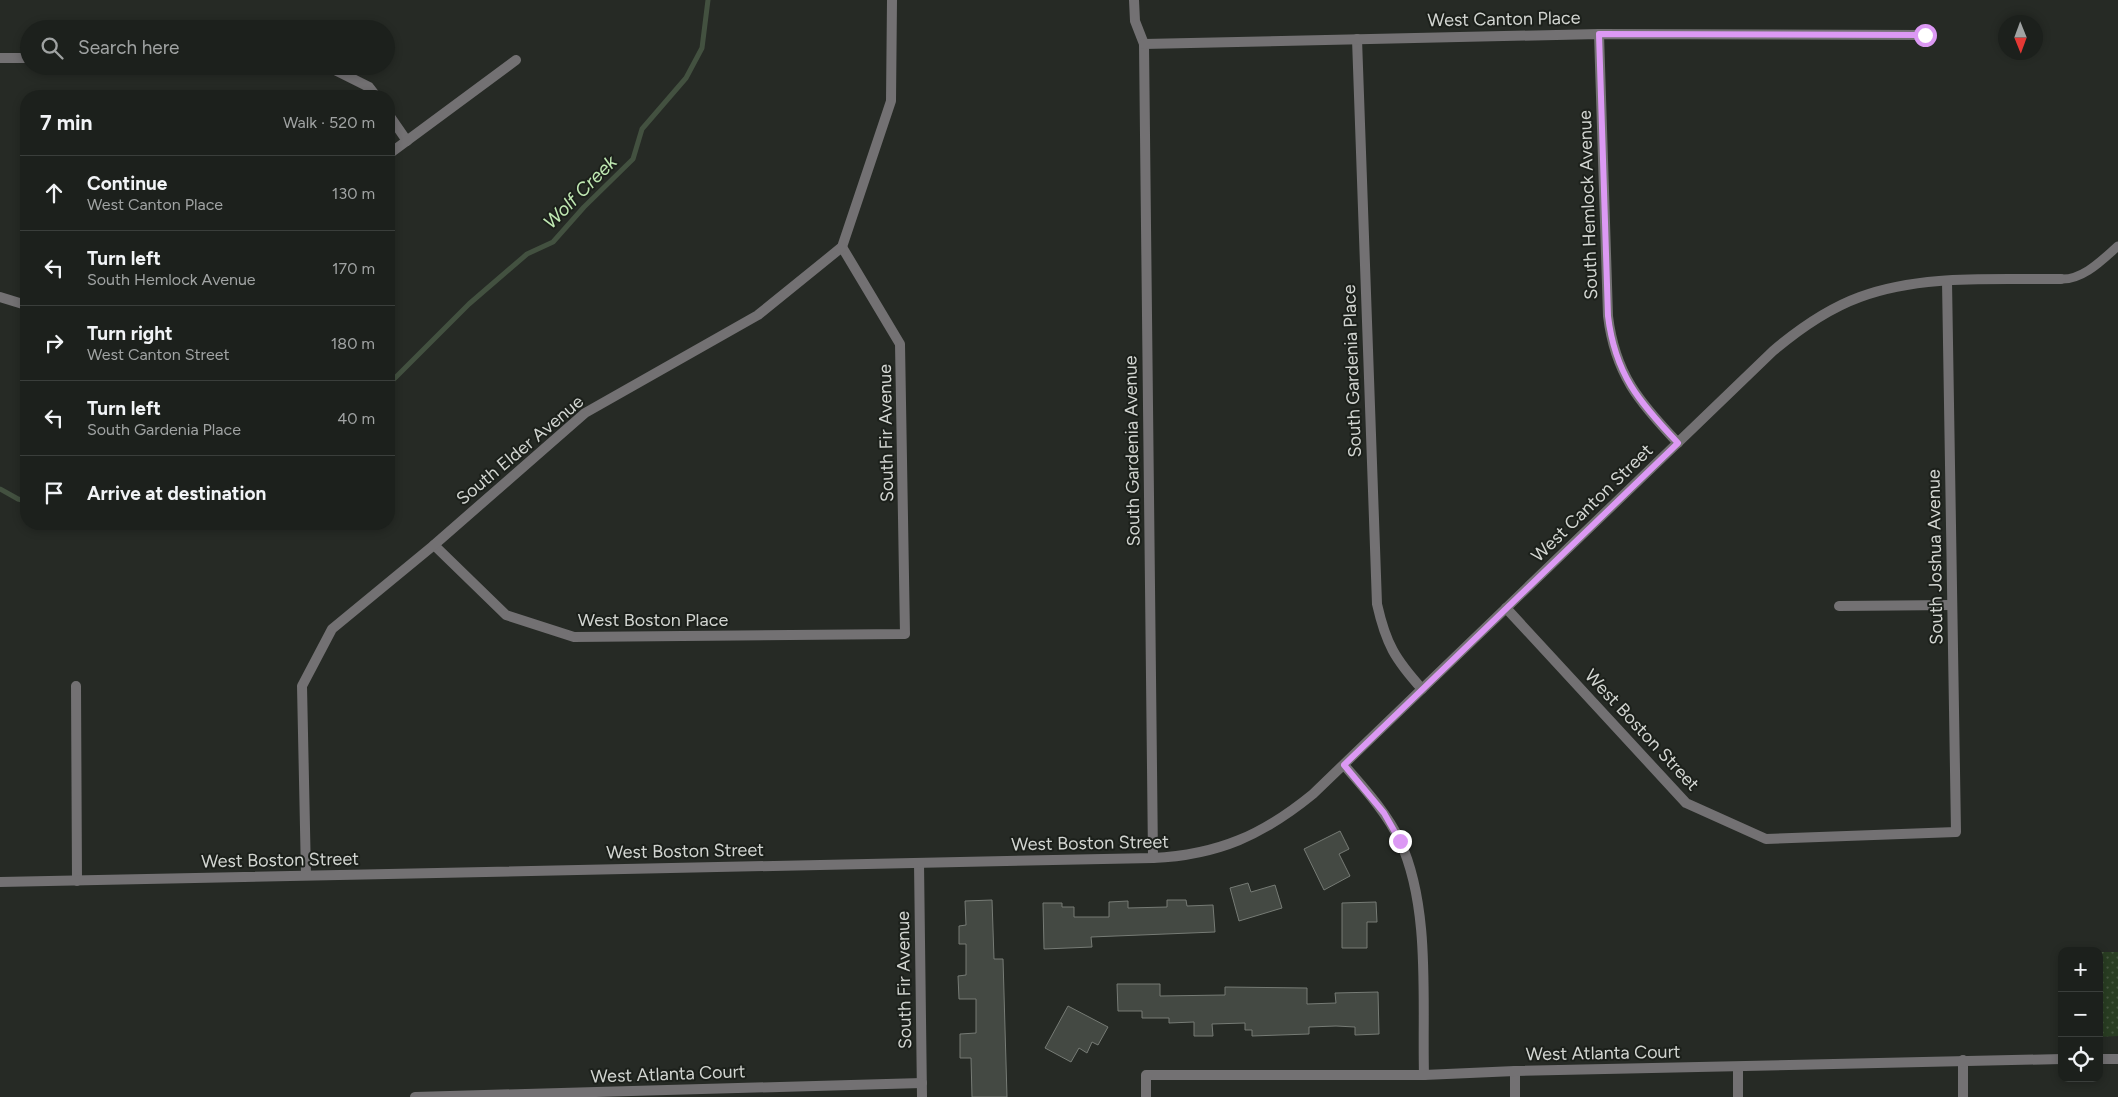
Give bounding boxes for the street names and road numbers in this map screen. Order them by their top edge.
street label: West Canton Place [1427,7,1581,31]
street label: South Hemlock Avenue [1574,110,1602,300]
street label: South Gardenia Place [1338,284,1366,458]
street label: South Gardenia Avenue [1119,355,1145,547]
street label: South Fir Avenue [874,364,898,502]
street label: South Elder Avenue [452,390,588,510]
street label: West Canton Street [1527,439,1657,567]
street label: South Joshua Avenue [1922,469,1948,645]
street label: West Boston Place [578,609,729,631]
street label: West Boston Street [1580,665,1704,795]
street label: West Boston Street [1011,831,1169,855]
street label: West Boston Street [606,839,764,863]
street label: West Boston Street [201,848,359,872]
street label: South Fir Avenue [892,911,916,1049]
street label: West Atlanta Court [1525,1041,1681,1065]
street label: West Atlanta Court [590,1060,746,1088]

